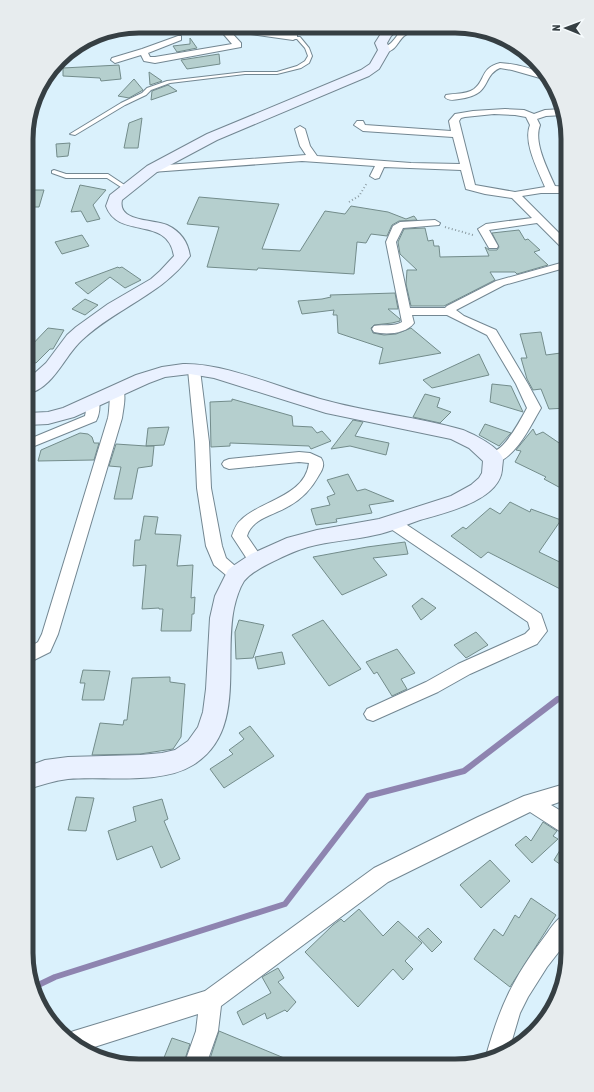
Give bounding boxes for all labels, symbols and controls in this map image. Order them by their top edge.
north arrow [546,8,586,48]
text: N [550,24,562,31]

